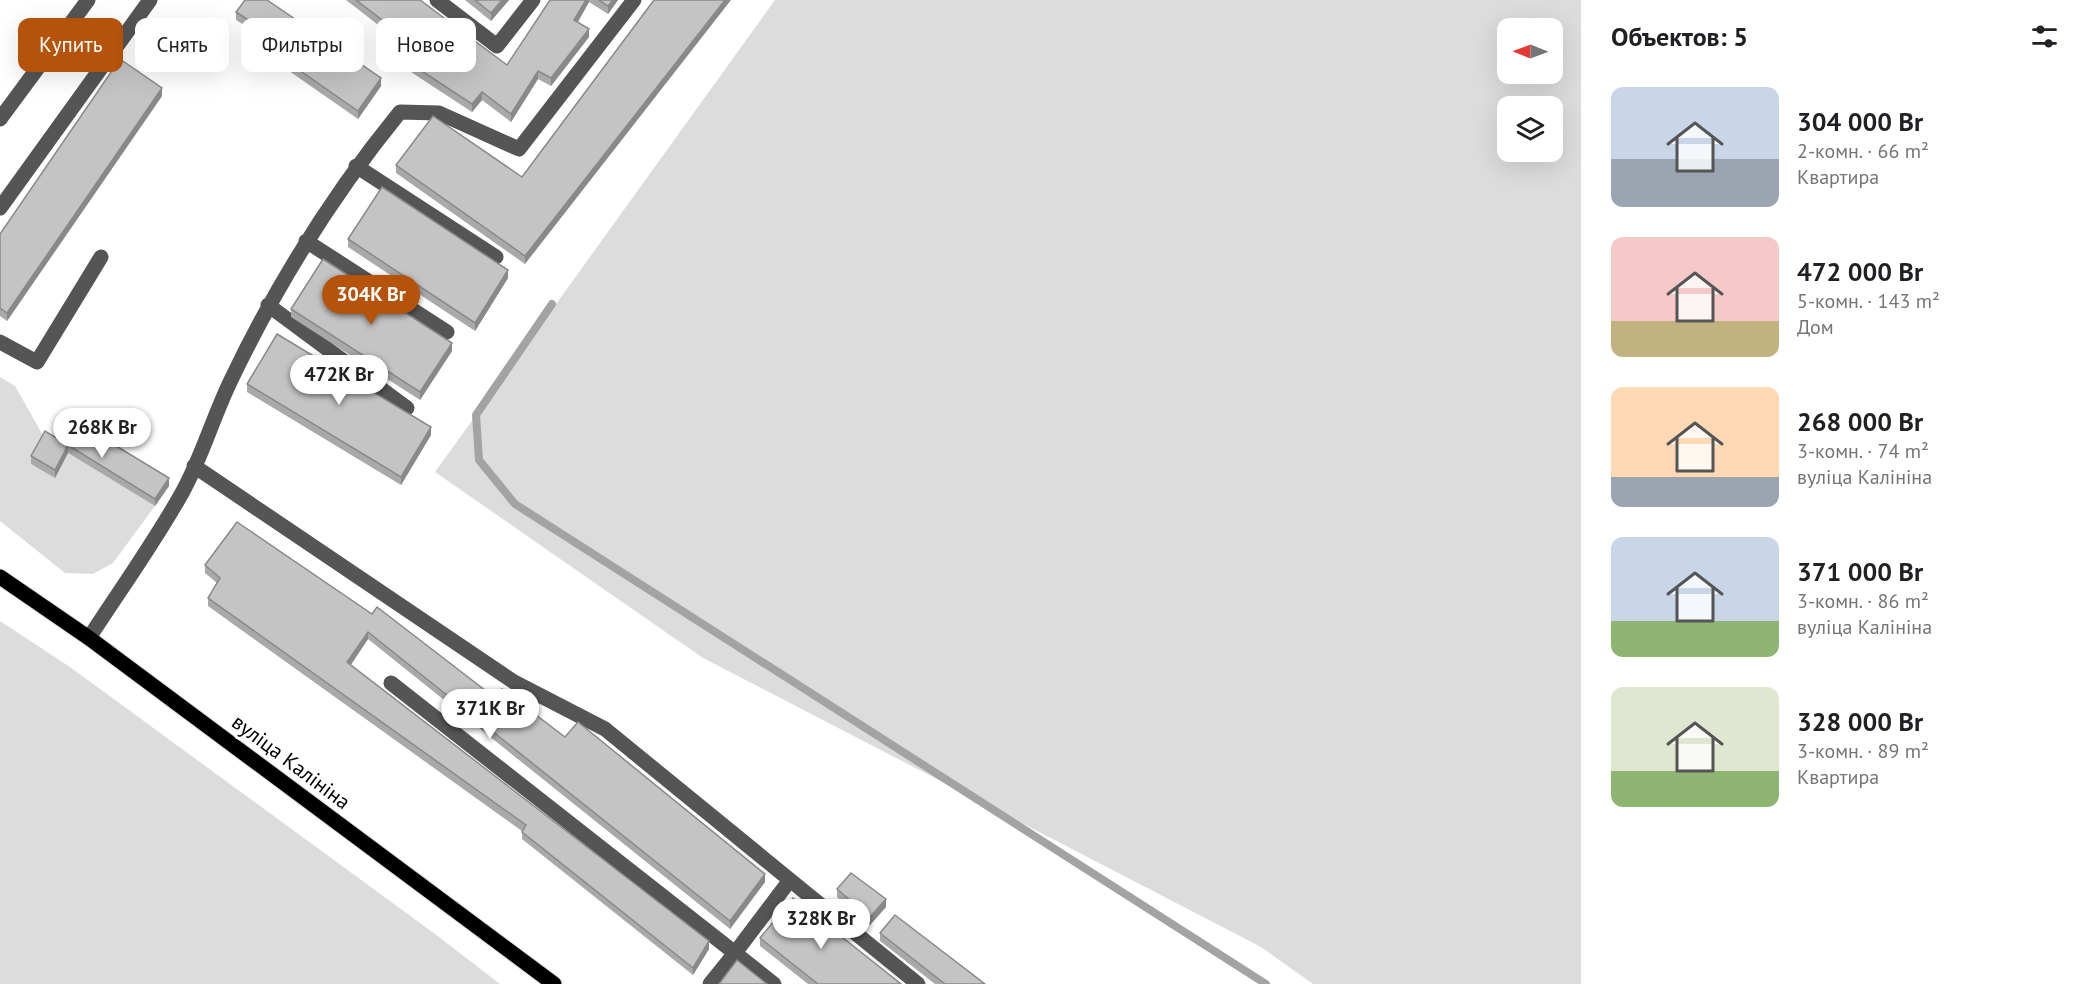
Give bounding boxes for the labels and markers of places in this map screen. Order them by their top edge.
pin: 304K Br [316,275,426,326]
pin: 472K Br [284,355,394,406]
pin: 268K Br [47,408,157,459]
pin: 371K Br [435,689,545,740]
pin: 328K Br [766,899,876,950]

